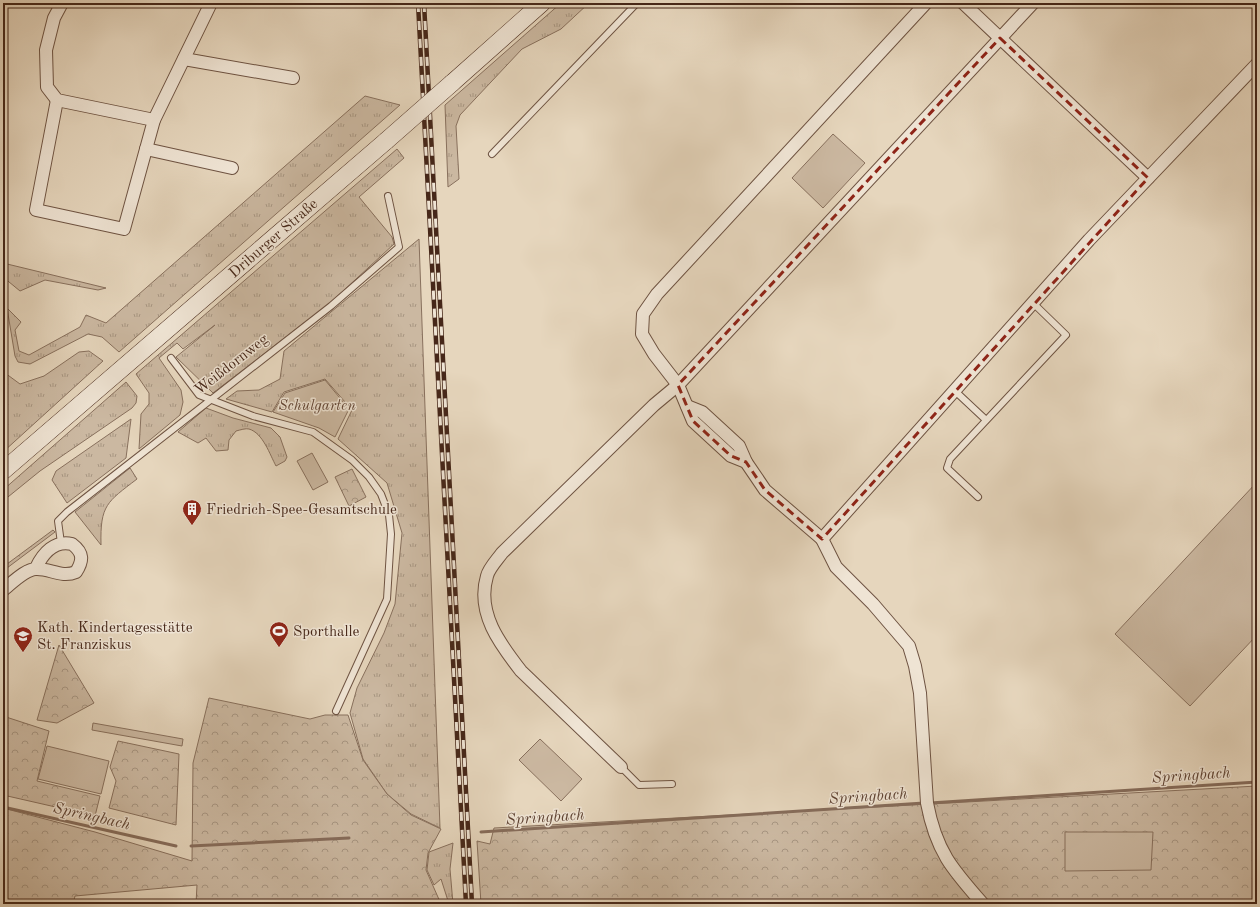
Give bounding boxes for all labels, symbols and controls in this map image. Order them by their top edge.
street label: Driburger Straße [227,197,321,282]
street label: Weißdornweg [192,332,272,398]
park label: Schulgarten [278,399,356,414]
building icon: Friedrich-Spee-Gesamtschule [181,498,203,526]
place label: Friedrich-Spee-Gesamtschule [206,503,397,518]
sports icon: Sporthalle [268,620,290,648]
place label: Kath. Kindertagesstätte St. Franziskus [37,621,193,653]
school or university icon: Kath. Kindertagesstätte St. Franziskus [12,625,34,653]
place label: Sporthalle [293,625,360,640]
water label: Springbach [1151,765,1231,787]
water label: Springbach [828,786,908,808]
water label: Springbach [51,800,132,834]
water label: Springbach [505,807,585,829]

